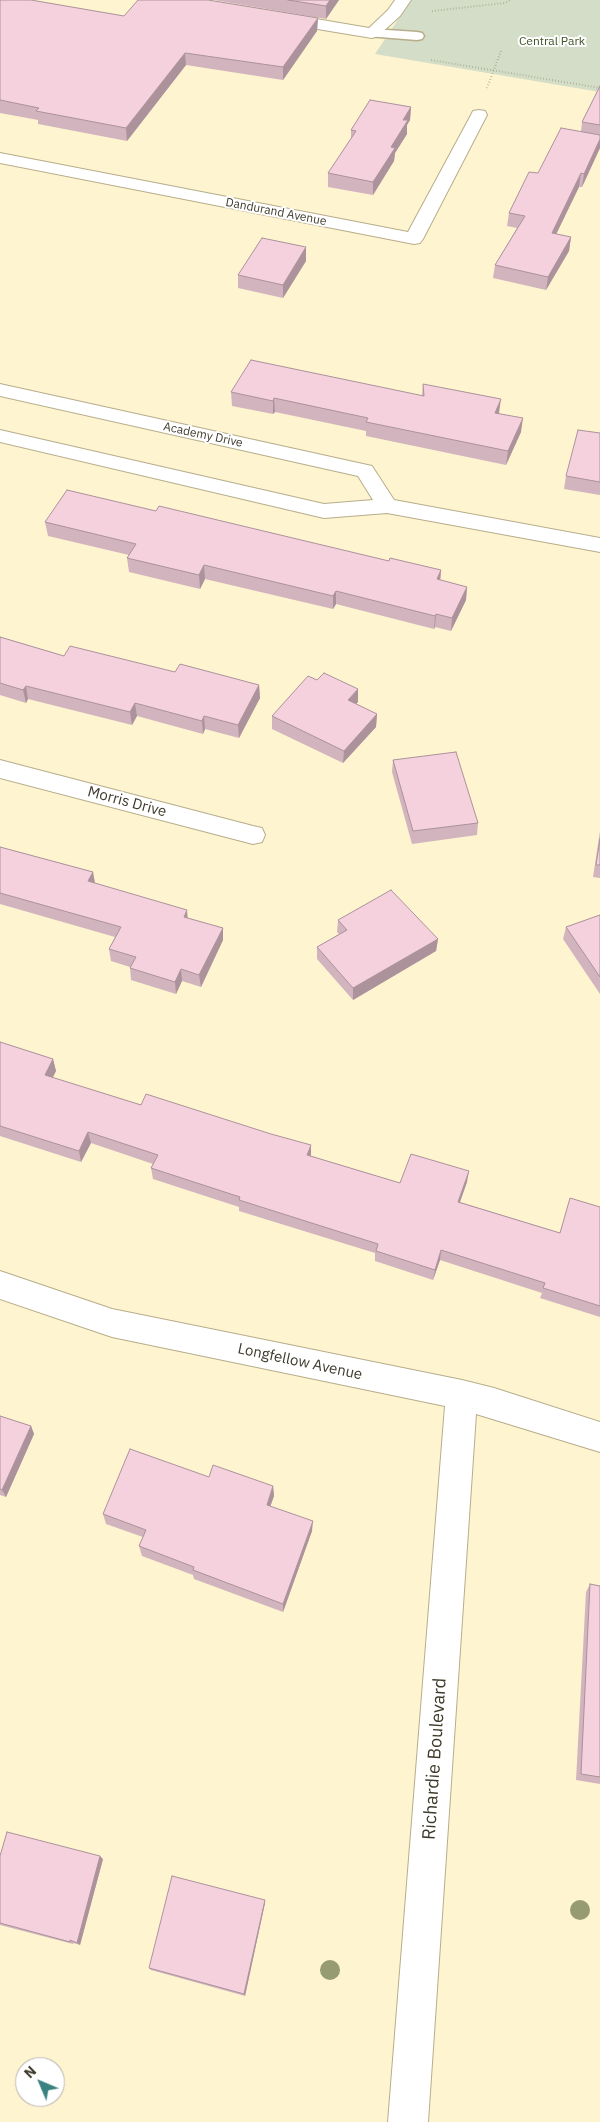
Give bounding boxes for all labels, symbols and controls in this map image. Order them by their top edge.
park label: Central Park [519,35,585,49]
street label: Dandurand Avenue [224,195,328,229]
street label: Academy Drive [162,420,244,450]
street label: Morris Drive [86,783,168,821]
street label: Longfellow Avenue [236,1340,364,1384]
street label: Richardie Boulevard [419,1677,451,1841]
north arrow [15,2057,65,2107]
text: N [20,2062,40,2082]

